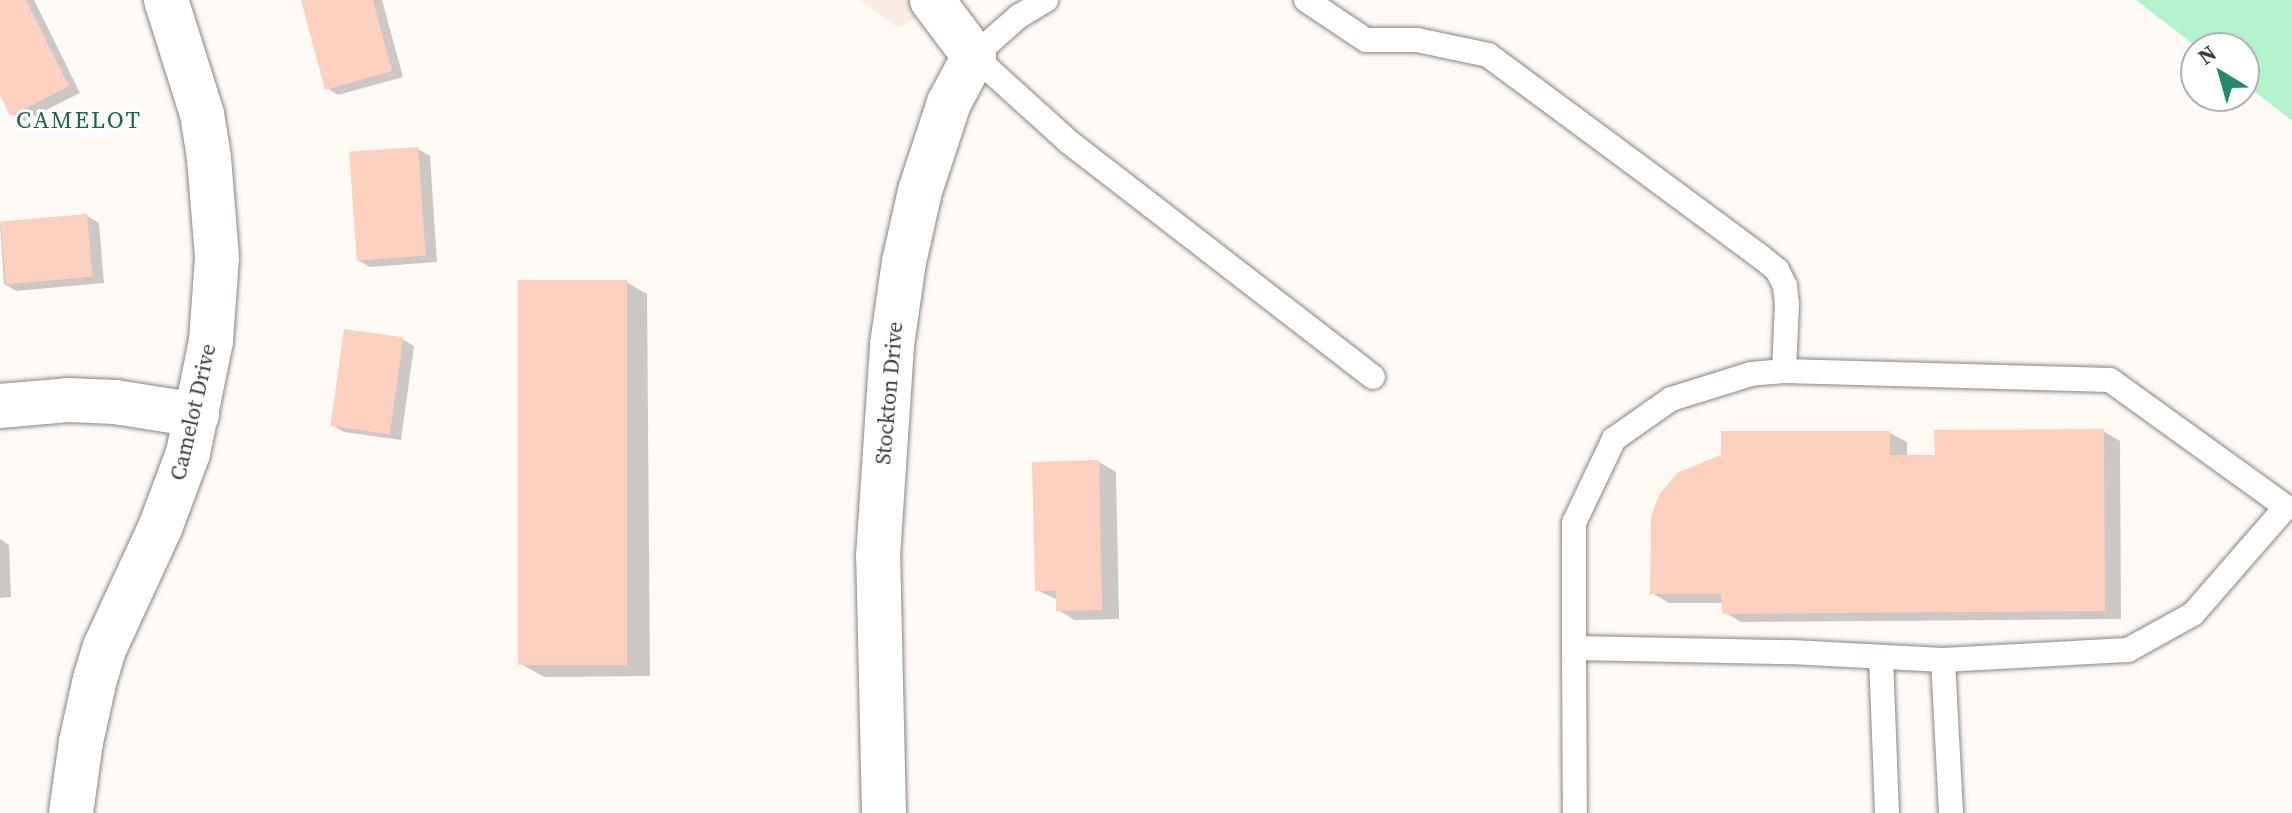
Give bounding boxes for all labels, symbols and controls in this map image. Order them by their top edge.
north arrow [2180,32,2260,112]
text: N [2191,38,2222,71]
district label: CAMELOT [16,106,142,134]
street label: Stockton Drive [870,320,908,466]
street label: Camelot Drive [164,341,222,483]

